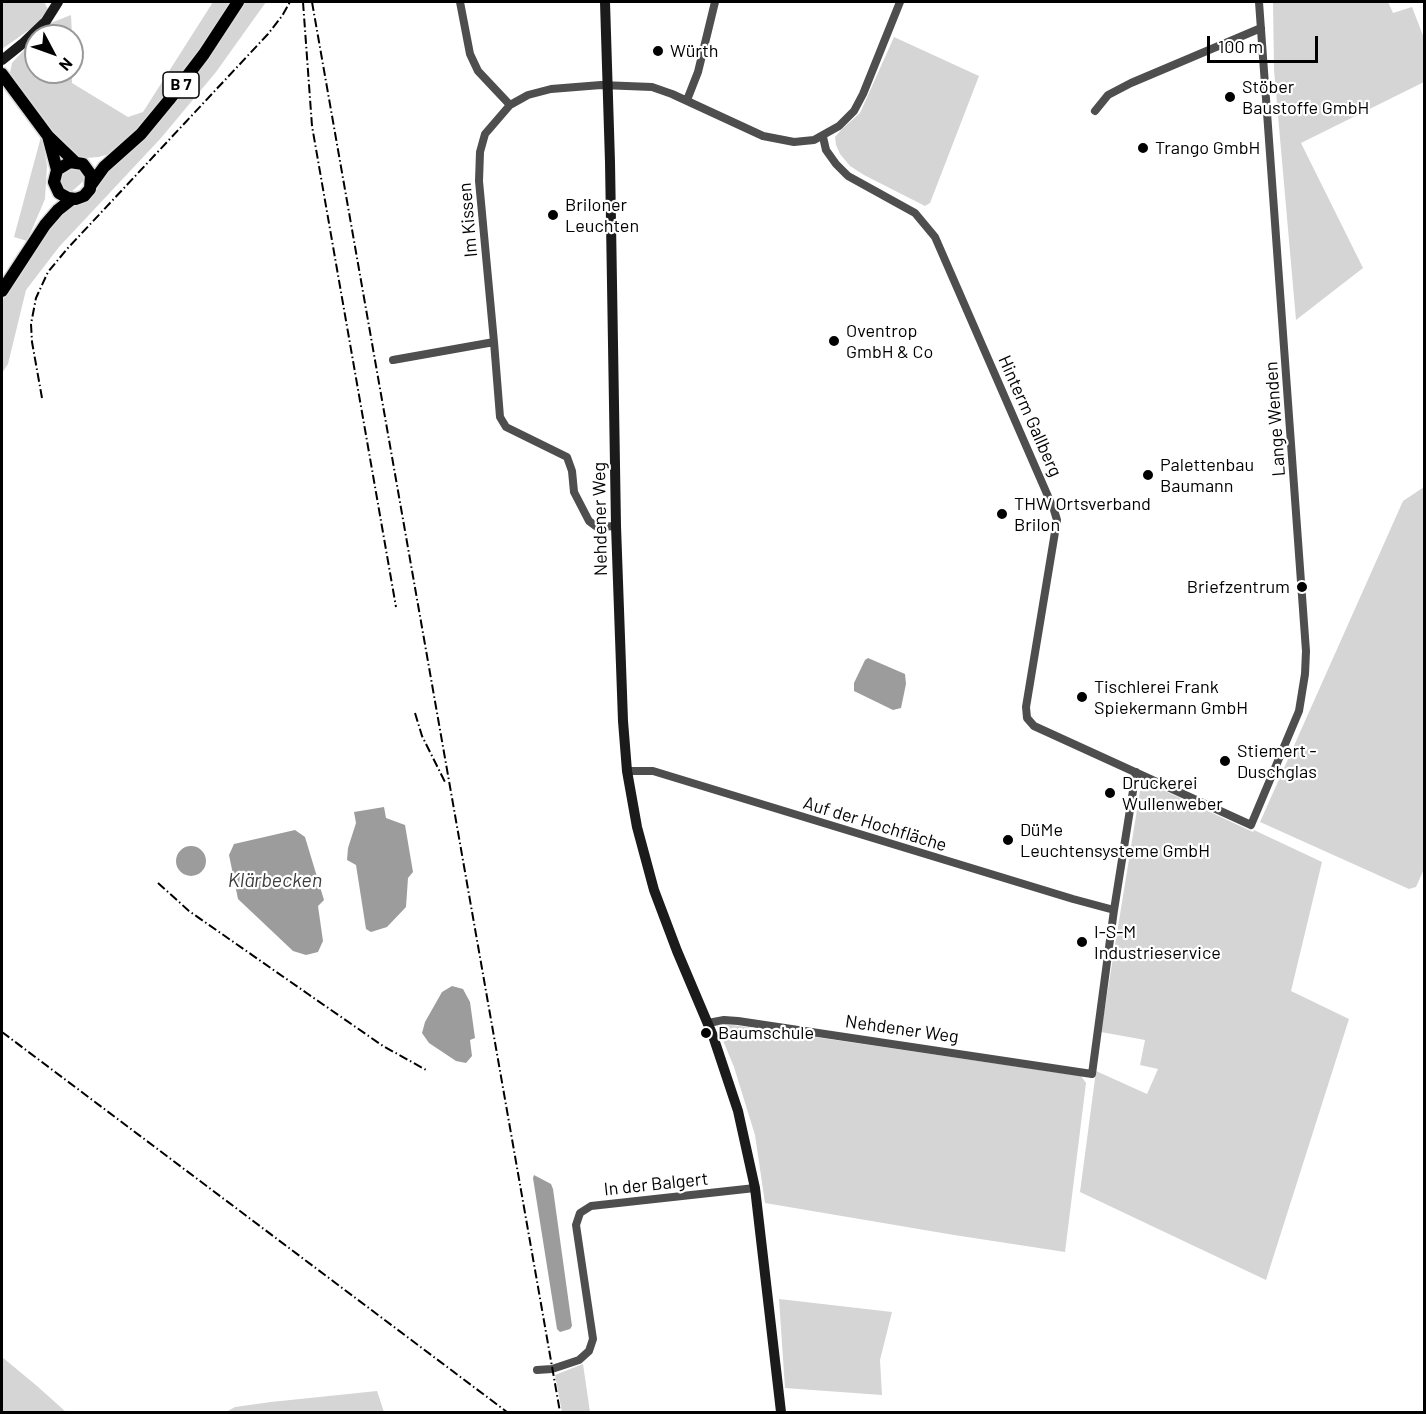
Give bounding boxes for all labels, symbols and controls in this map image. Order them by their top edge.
north arrow [24,24,84,84]
scale bar [1210,24,1321,62]
text: 100 m [1218,35,1263,57]
place label: Würth [670,40,718,62]
marker: Würth [651,44,665,58]
text: N [56,55,77,75]
road number: B 7 [163,72,199,98]
place label: Stöber Baustoffe GmbH [1242,76,1369,118]
marker: Stöber Baustoffe GmbH [1223,90,1237,104]
place label: Trango GmbH [1155,137,1260,159]
marker: Trango GmbH [1136,141,1150,155]
street label: Im Kissen [454,182,482,258]
place label: Briloner Leuchten [565,194,639,236]
marker: Briloner Leuchten [546,208,560,222]
place label: Oventrop GmbH & Co [846,320,933,362]
marker: Oventrop GmbH & Co [827,334,841,348]
street label: Hinterm Gallberg [994,352,1066,480]
street label: Lange Wenden [1260,361,1290,477]
place label: Palettenbau Baumann [1160,454,1254,496]
street label: Nehdener Weg [588,462,612,576]
marker: Palettenbau Baumann [1141,468,1155,482]
place label: THW Ortsverband Brilon [1014,493,1151,536]
marker: THW Ortsverband Brilon [995,507,1009,521]
place label: Briefzentrum [1187,576,1290,598]
marker: Briefzentrum [1295,580,1309,594]
place label: Tischlerei Frank Spiekermann GmbH [1094,676,1248,718]
marker: Tischlerei Frank Spiekermann GmbH [1075,690,1089,704]
place label: Stiemert - Duschglas [1237,740,1317,783]
marker: Stiemert - Duschglas [1218,754,1232,768]
place label: Druckerei Wullenweber [1122,772,1223,814]
marker: Druckerei Wullenweber [1103,786,1117,800]
street label: Auf der Hochfläche [801,792,949,856]
place label: DüMe Leuchtensysteme GmbH [1020,819,1210,862]
marker: DüMe Leuchtensysteme GmbH [1001,833,1015,847]
water label: Klärbecken [228,868,322,892]
place label: I-S-M Industrieservice [1094,921,1221,964]
marker: I-S-M Industrieservice [1075,935,1089,949]
street label: Nehdener Weg [844,1010,960,1048]
place label: Baumschule [718,1022,814,1044]
marker: Baumschule [699,1026,713,1040]
street label: In der Balgert [603,1168,709,1200]

